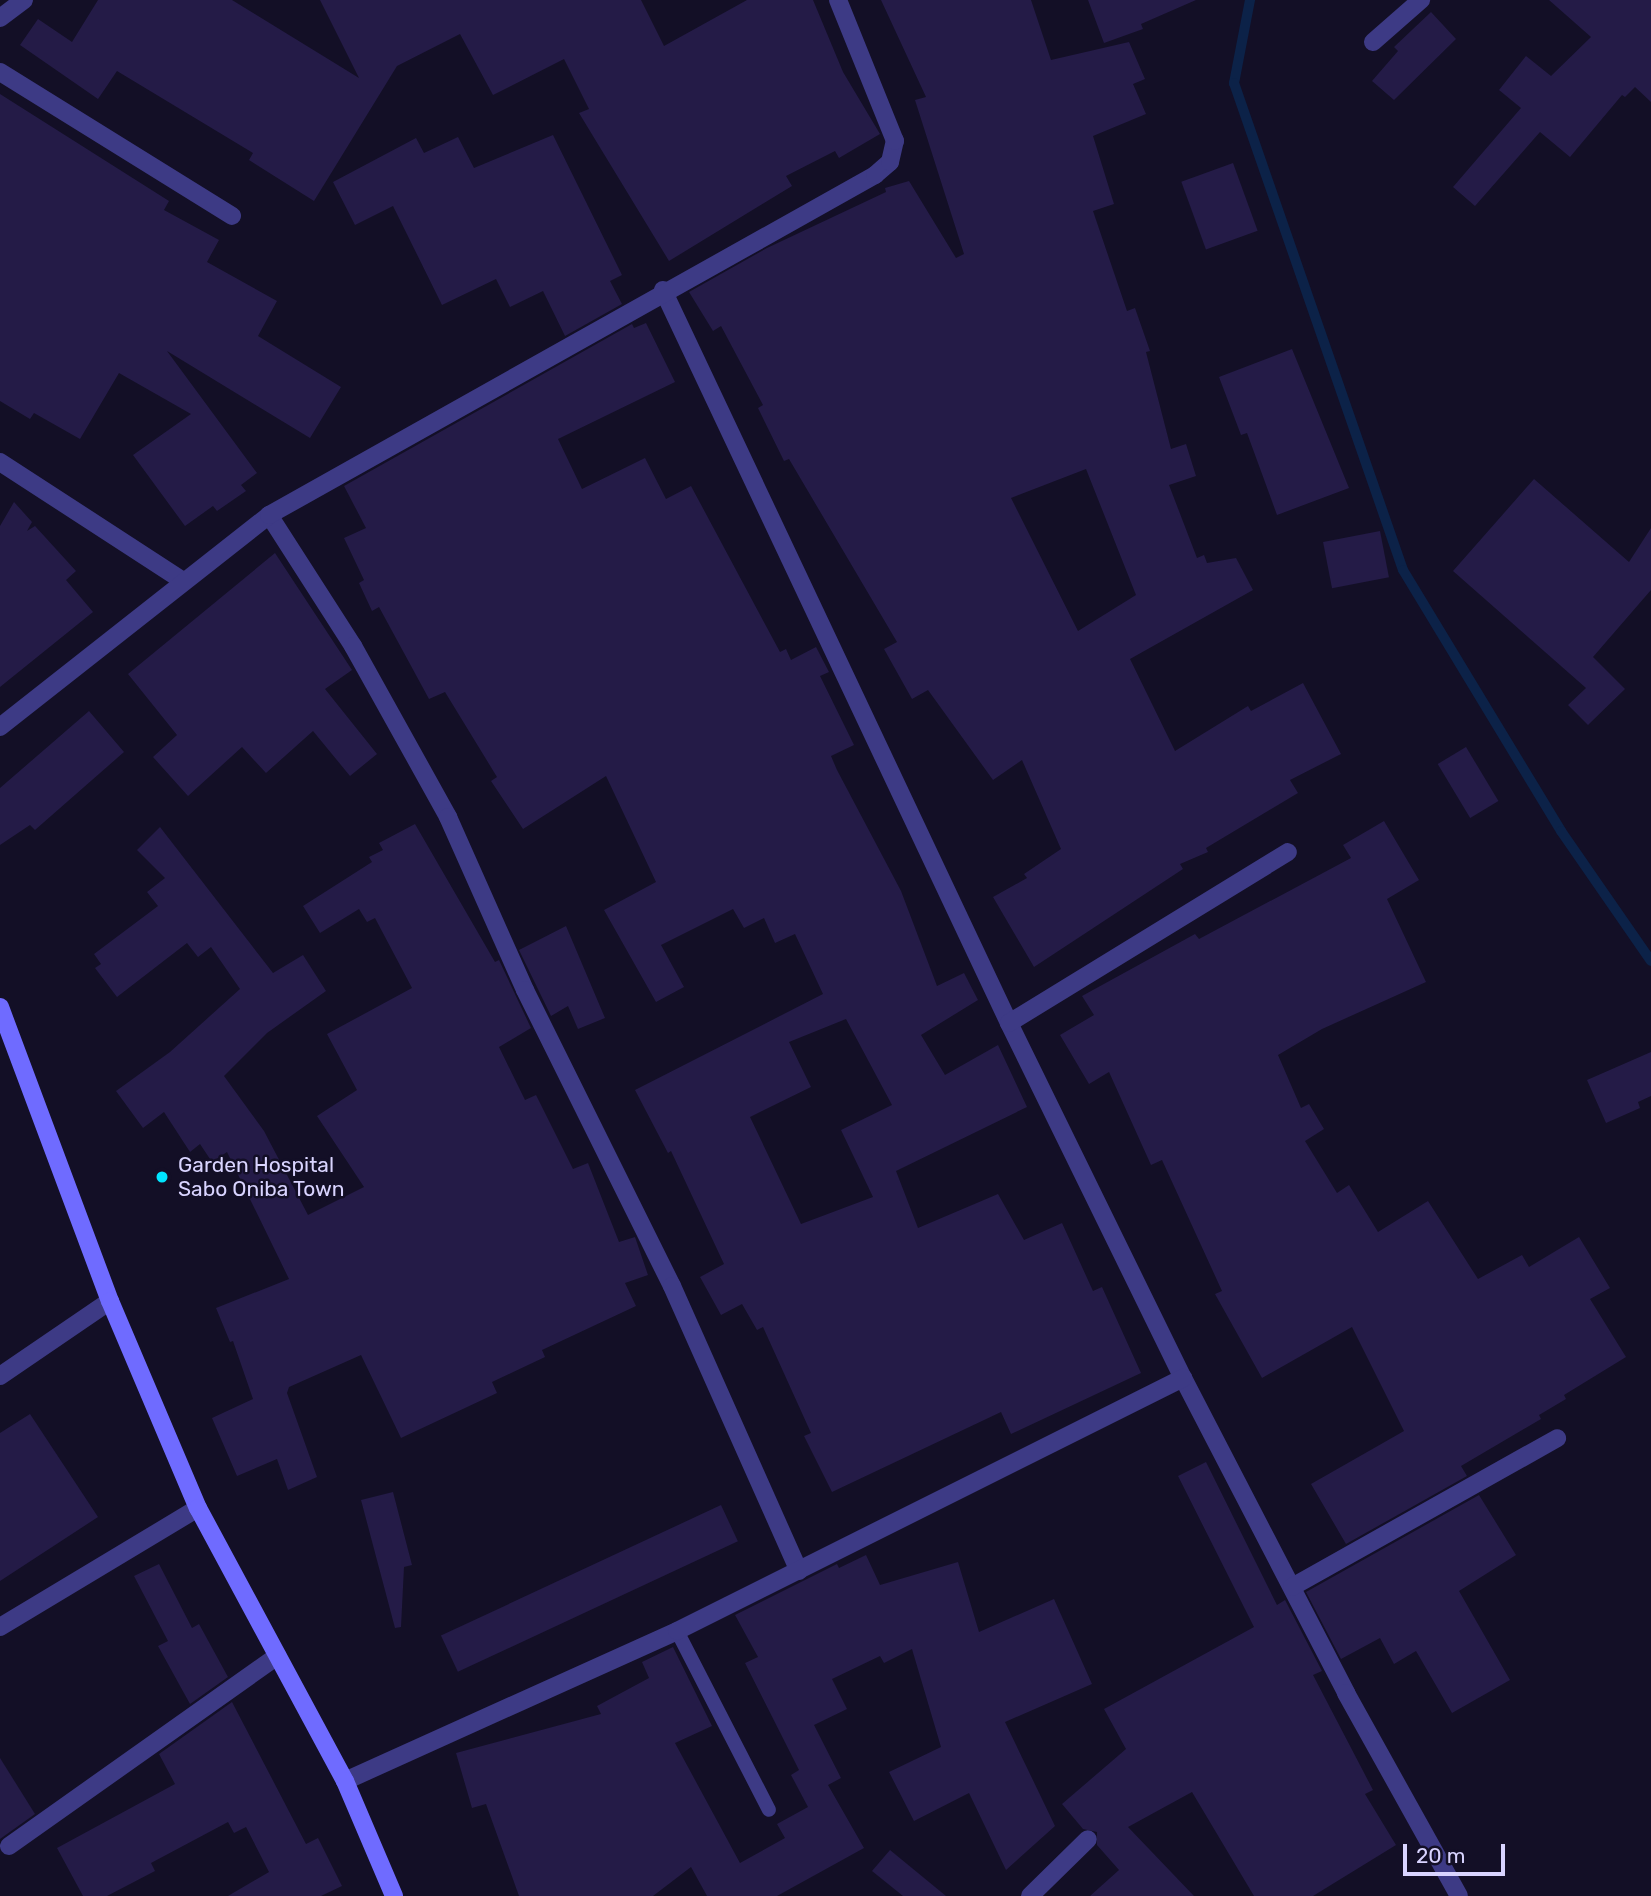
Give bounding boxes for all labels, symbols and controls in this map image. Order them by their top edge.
place label: Garden Hospital Sabo Oniba Town [178,1152,345,1202]
marker: Garden Hospital Sabo Oniba Town [152,1167,172,1187]
scale bar [1406,1829,1508,1873]
text: 20 m [1416,1843,1465,1868]

